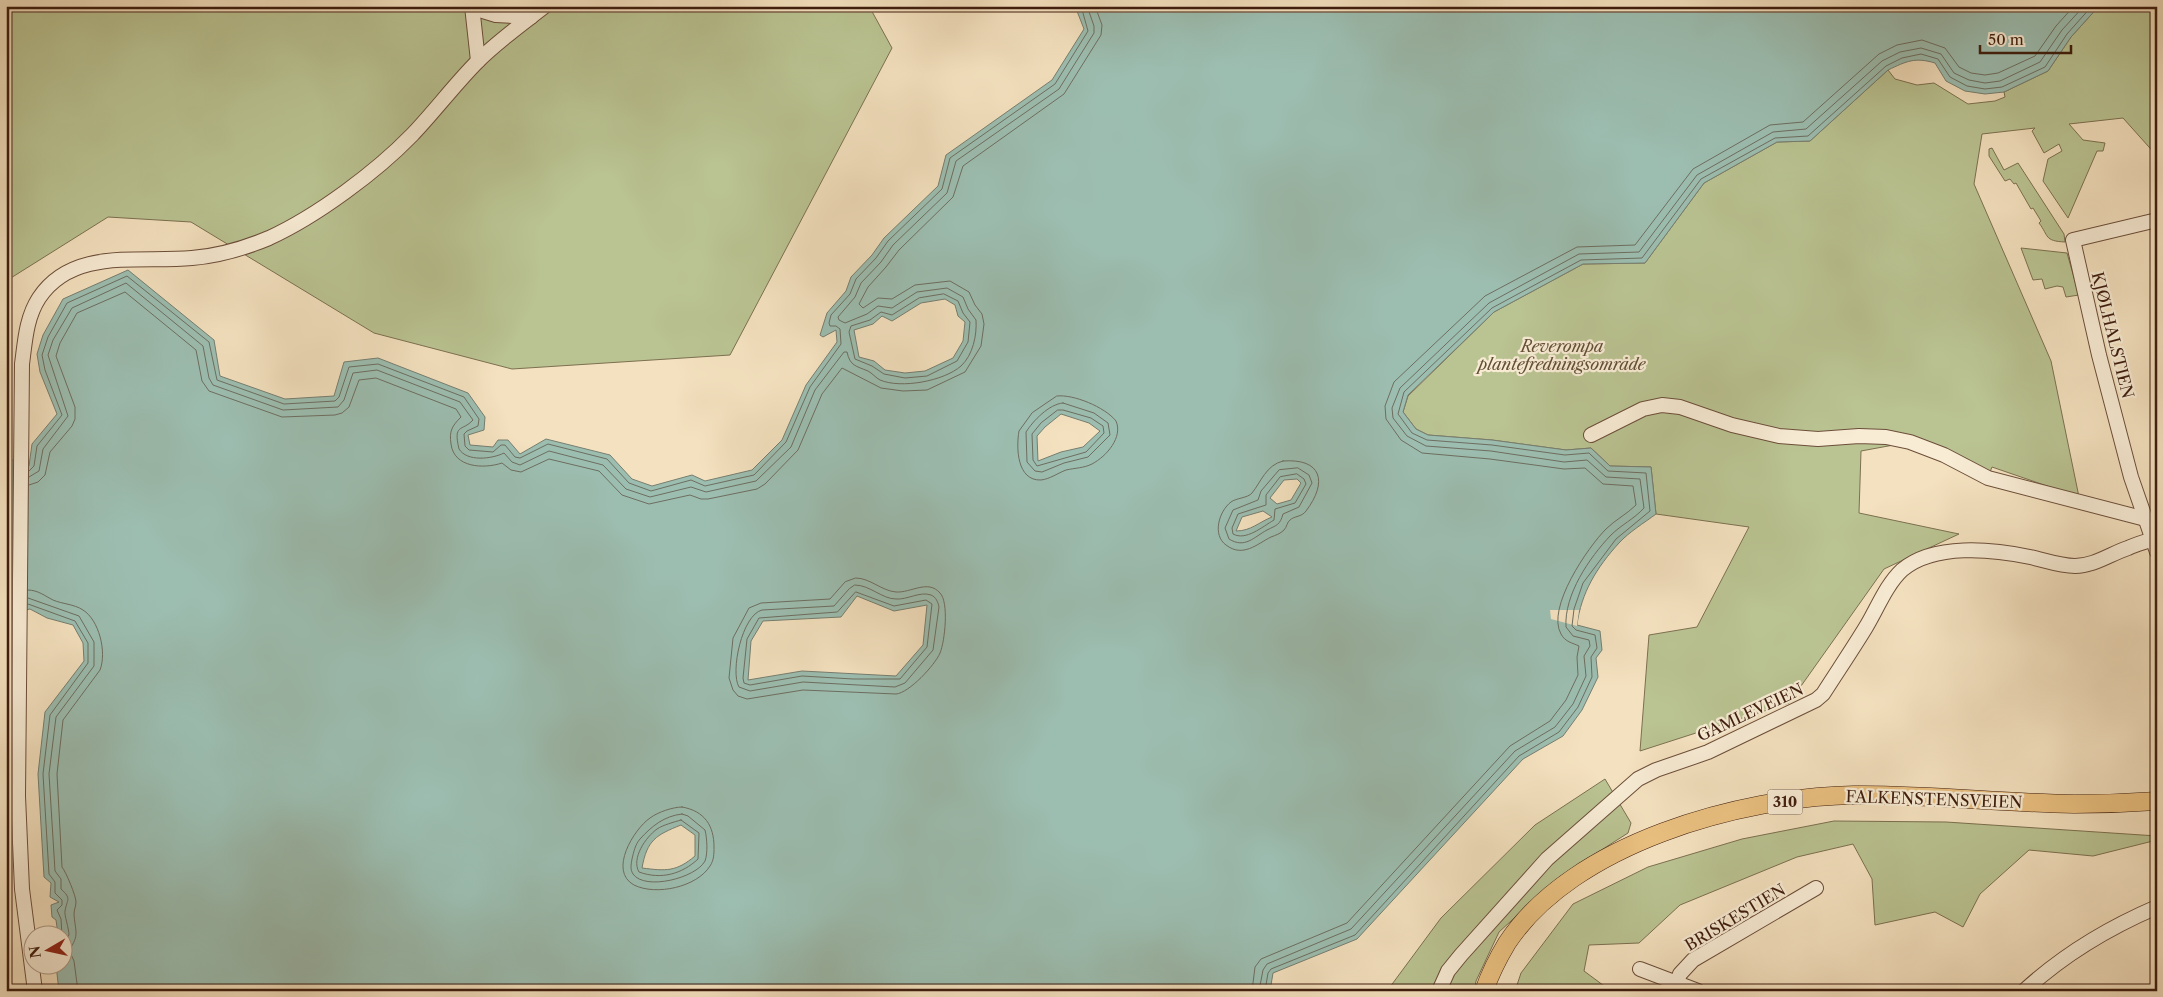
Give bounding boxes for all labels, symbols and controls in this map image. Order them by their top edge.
scale bar [1980,22,2072,54]
text: 50 m [1988,30,2024,49]
street label: KJØLHALSTIEN [2088,270,2138,400]
park label: Reverompa plantefredningsområde [1475,336,1647,374]
street label: GAMLEVEIEN [1694,679,1806,745]
street label: FALKENSTENSVEIEN [1845,786,2023,812]
road number: 310 [1768,790,1802,814]
street label: BRISKESTIEN [1681,879,1789,955]
north arrow [22,924,72,974]
text: N [25,945,45,959]

